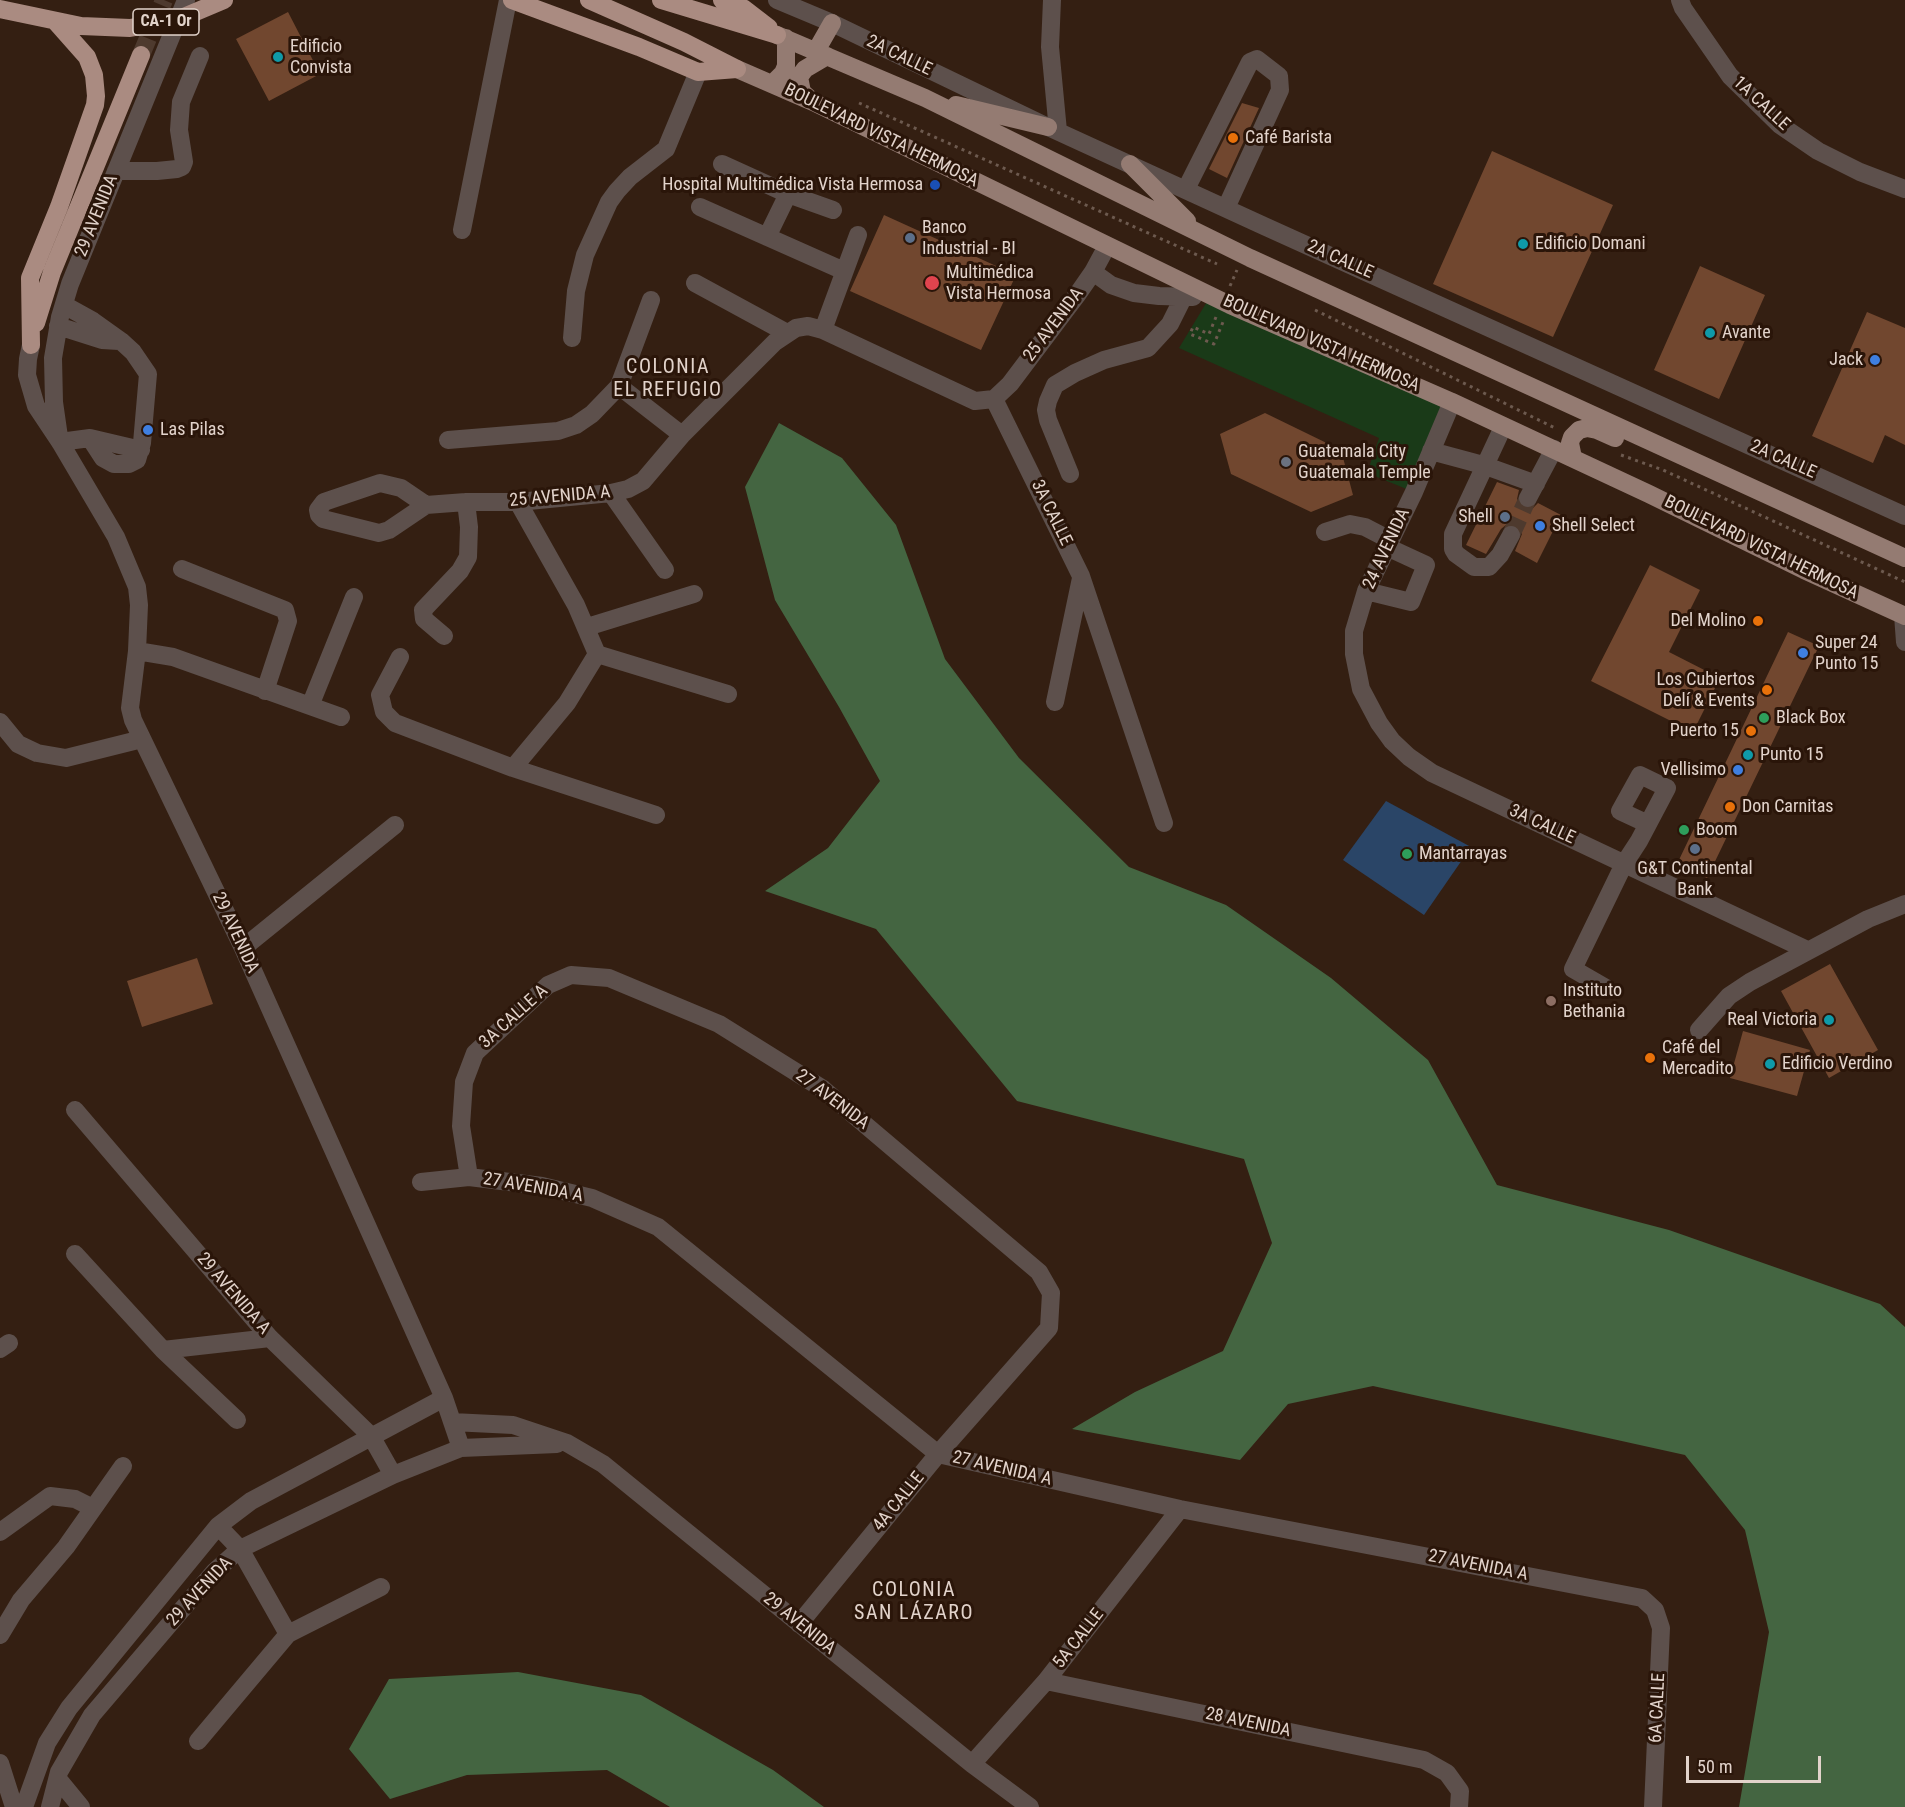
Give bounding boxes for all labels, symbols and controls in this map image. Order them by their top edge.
road number: CA-1 Or [133,9,199,35]
street label: 2A CALLE [863,31,935,81]
place label: Edificio Convista [290,36,352,78]
marker: Edificio Convista [271,50,285,64]
street label: 1A CALLE [1728,72,1794,136]
street label: BOULEVARD VISTA HERMOSA [781,80,981,192]
place label: Café Barista [1245,127,1332,149]
marker: Café Barista [1226,131,1240,145]
street label: 29 AVENIDA [71,172,123,260]
place label: Hospital Multimédica Vista Hermosa [662,174,923,196]
marker: Hospital Multimédica Vista Hermosa [928,178,942,192]
place label: Banco Industrial - BI [922,217,1016,260]
marker: Banco Industrial - BI [903,231,917,245]
place label: Edificio Domani [1535,233,1646,255]
street label: 2A CALLE [1304,236,1376,284]
marker: Edificio Domani [1516,237,1530,251]
place label: Multimédica Vista Hermosa [946,262,1051,304]
marker: Multimédica Vista Hermosa [923,274,941,292]
street label: 25 AVENIDA [1019,284,1089,366]
street label: BOULEVARD VISTA HERMOSA [1219,291,1423,397]
place label: Avante [1722,322,1771,344]
marker: Avante [1703,326,1717,340]
place label: Jack [1829,349,1863,371]
marker: Jack [1868,353,1882,367]
district label: COLONIA EL REFUGIO [613,356,723,403]
place label: Las Pilas [160,419,225,441]
marker: Las Pilas [141,423,155,437]
street label: 2A CALLE [1747,436,1819,484]
place label: Guatemala City Guatemala Temple [1298,441,1431,484]
marker: Guatemala City Guatemala Temple [1279,455,1293,469]
street label: 3A CALLE [1026,477,1076,549]
street label: 25 AVENIDA A [509,482,611,512]
street label: BOULEVARD VISTA HERMOSA [1661,492,1861,604]
street label: 24 AVENIDA [1359,505,1415,593]
place label: Shell [1458,506,1493,528]
marker: Shell [1498,510,1512,524]
place label: Shell Select [1552,515,1635,537]
marker: Shell Select [1533,519,1547,533]
place label: Del Molino [1670,610,1746,632]
marker: Del Molino [1751,614,1765,628]
place label: Super 24 Punto 15 [1815,632,1878,674]
marker: Super 24 Punto 15 [1796,646,1810,660]
place label: Los Cubiertos Delí & Events [1656,669,1755,712]
marker: Los Cubiertos Delí & Events [1760,683,1774,697]
place label: Black Box [1776,707,1846,729]
marker: Black Box [1757,711,1771,725]
place label: Puerto 15 [1670,720,1739,742]
marker: Puerto 15 [1744,724,1758,738]
place label: Punto 15 [1760,744,1823,766]
marker: Punto 15 [1741,748,1755,762]
place label: Vellisimo [1661,759,1726,781]
marker: Vellisimo [1731,763,1745,777]
place label: Don Carnitas [1742,796,1833,818]
street label: 3A CALLE [1506,800,1578,850]
marker: Don Carnitas [1723,800,1737,814]
place label: Boom [1696,819,1737,841]
marker: Boom [1677,823,1691,837]
marker: G&T Continental Bank [1688,842,1702,856]
place label: Mantarrayas [1419,843,1507,865]
marker: Mantarrayas [1400,847,1414,861]
place label: G&T Continental Bank [1637,858,1753,900]
street label: 29 AVENIDA [207,889,263,977]
place label: Instituto Bethania [1563,980,1625,1022]
street label: 3A CALLE A [475,981,553,1053]
marker: Instituto Bethania [1544,994,1558,1008]
place label: Real Victoria [1727,1009,1817,1031]
marker: Real Victoria [1822,1013,1836,1027]
place label: Café del Mercadito [1662,1037,1734,1080]
marker: Café del Mercadito [1643,1051,1657,1065]
place label: Edificio Verdino [1782,1053,1893,1075]
marker: Edificio Verdino [1763,1057,1777,1071]
street label: 27 AVENIDA [791,1065,873,1135]
street label: 27 AVENIDA A [481,1169,585,1207]
street label: 29 AVENIDA A [192,1249,274,1339]
street label: 27 AVENIDA A [950,1447,1054,1491]
street label: 4A CALLE [869,1468,929,1536]
street label: 27 AVENIDA A [1426,1546,1530,1586]
street label: 29 AVENIDA [163,1553,237,1631]
district label: COLONIA SAN LÁZARO [854,1579,974,1626]
street label: 29 AVENIDA [759,1588,839,1660]
street label: 5A CALLE [1049,1605,1109,1673]
street label: 6A CALLE [1645,1672,1671,1744]
street label: 28 AVENIDA [1203,1703,1293,1743]
scale bar [1689,1744,1824,1782]
text: 50 m [1697,1756,1732,1777]

